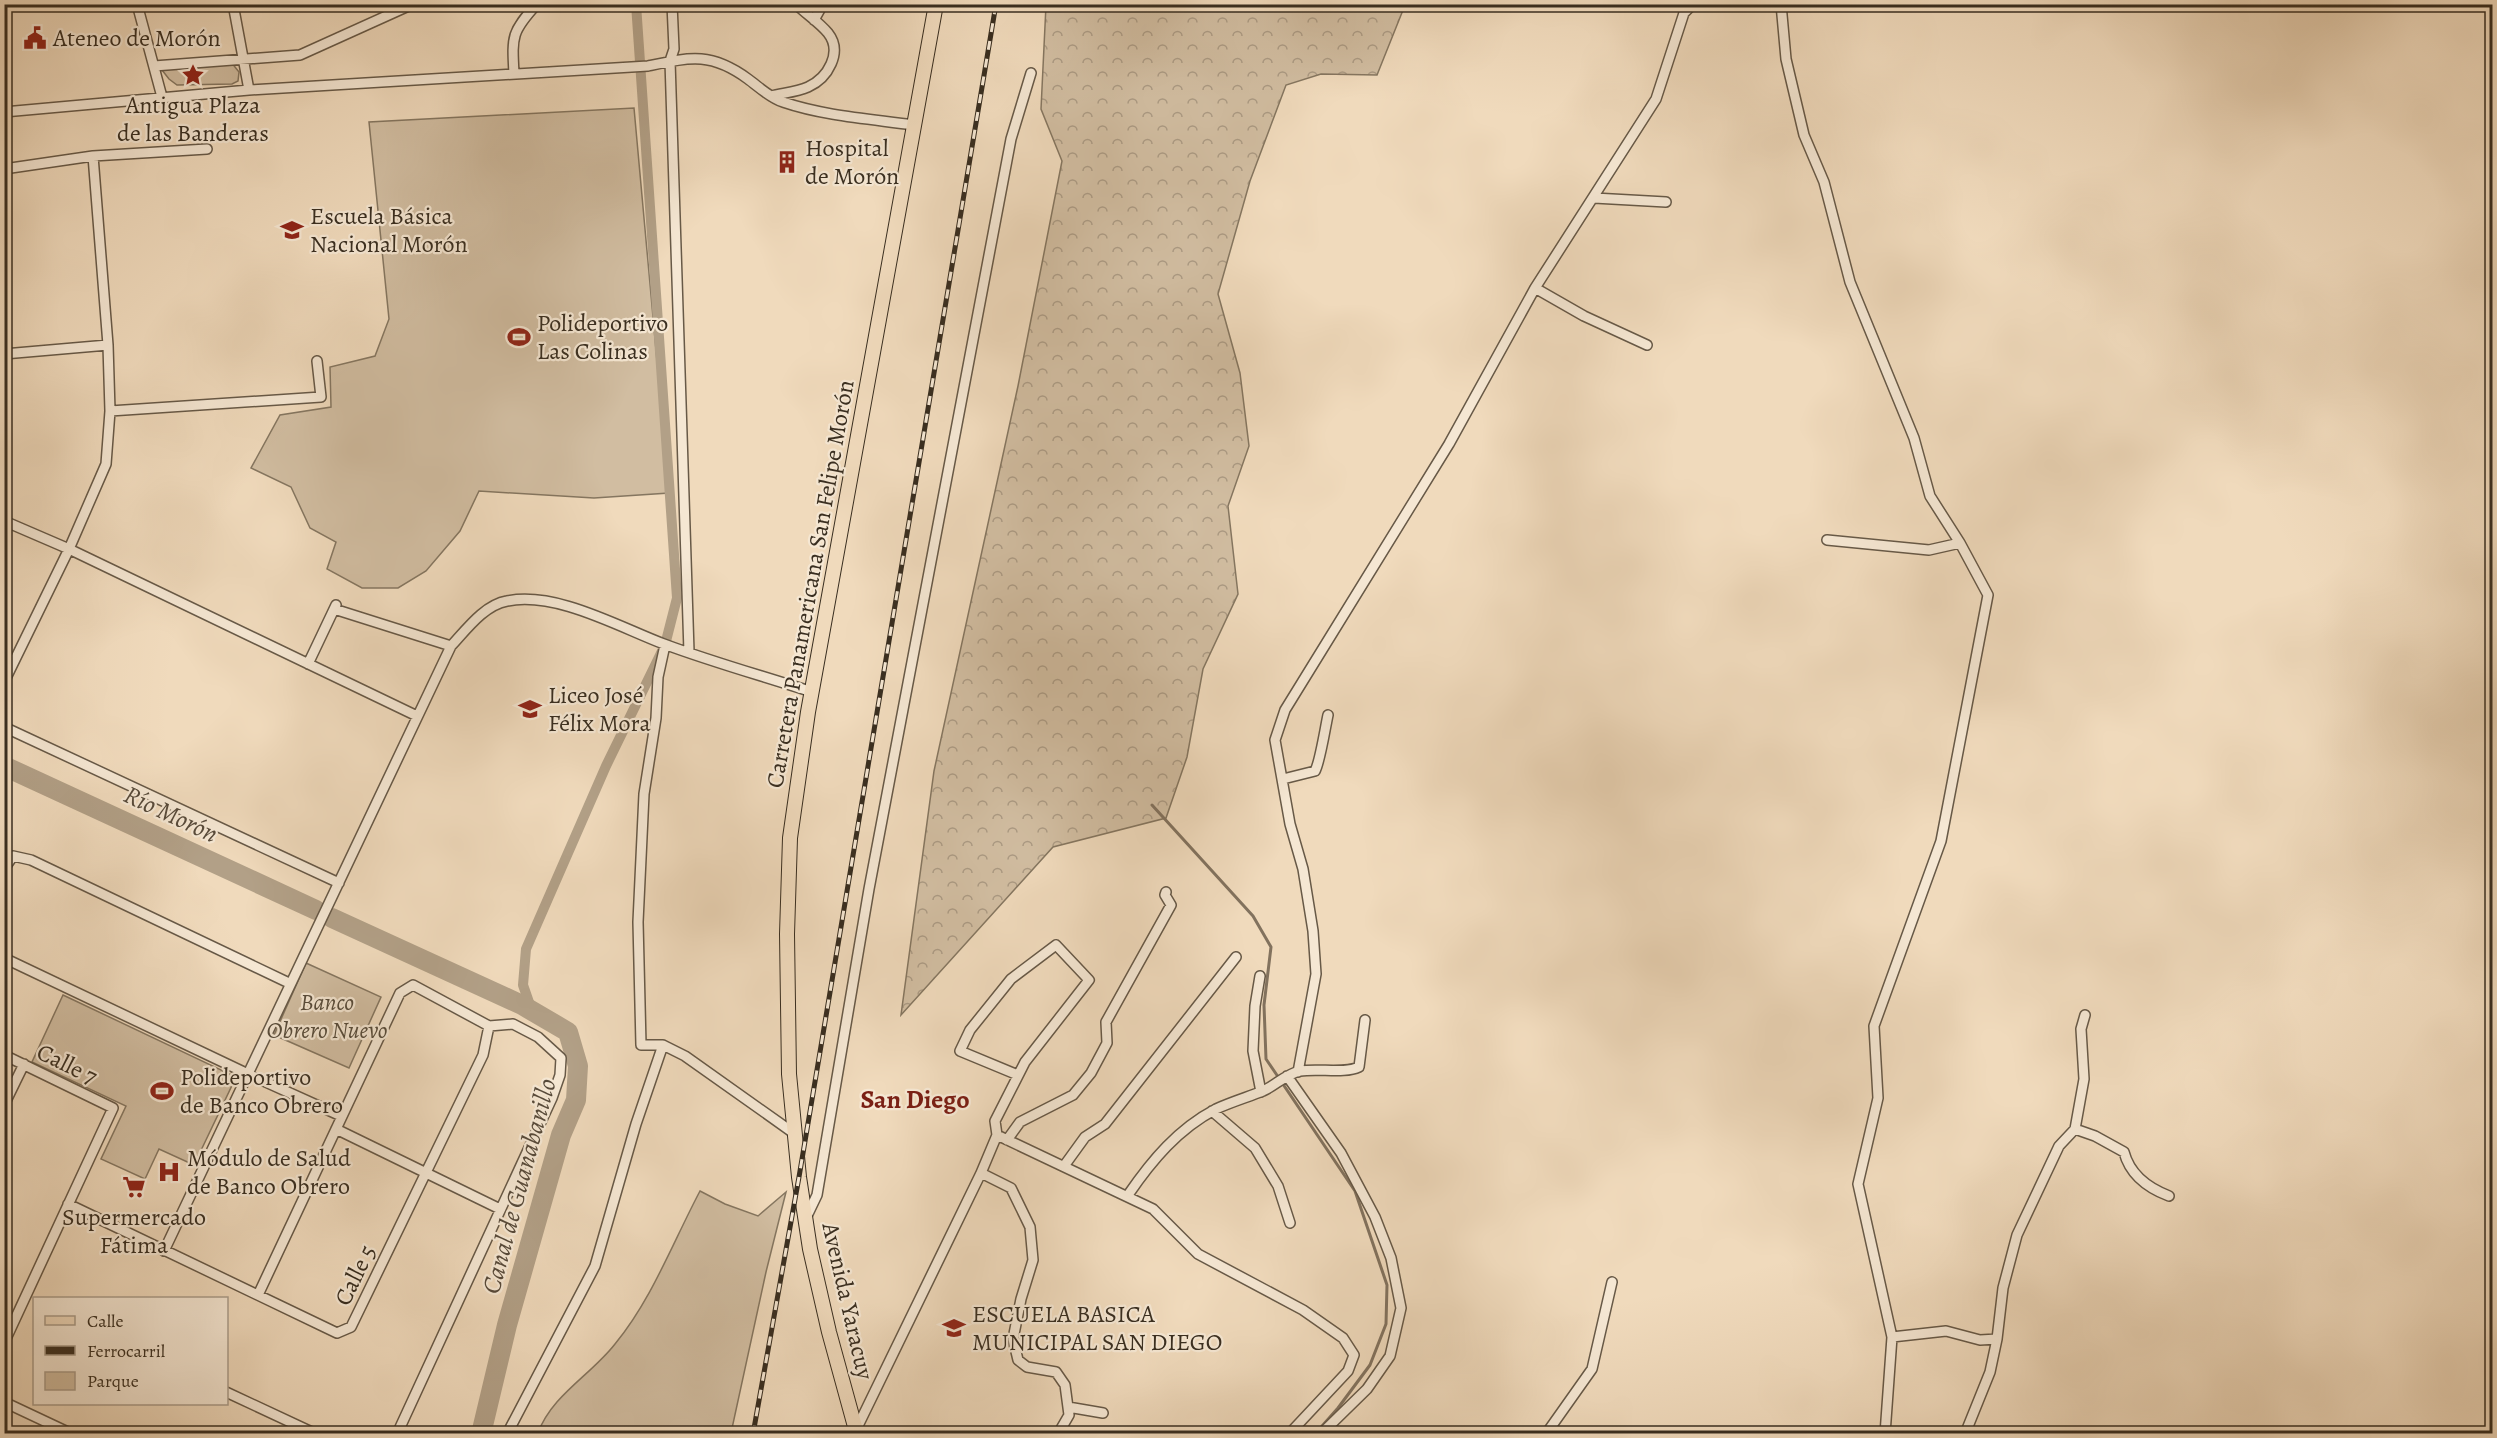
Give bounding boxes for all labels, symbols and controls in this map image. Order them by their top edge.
place label: Ateneo de Morón [52,22,221,54]
public building icon: Ateneo de Morón [22,25,48,51]
place icon: Antigua Plaza de las Banderas [180,62,206,88]
place label: Antigua Plaza de las Banderas [117,89,269,149]
place label: Hospital de Morón [805,132,899,192]
building icon: Hospital de Morón [774,149,800,175]
place label: Escuela Básica Nacional Morón [310,200,468,260]
school or university icon: Escuela Básica Nacional Morón [279,217,305,243]
place label: Polideportivo Las Colinas [537,307,668,367]
sports icon: Polideportivo Las Colinas [506,324,532,350]
street label: Carretera Panamericana San Felipe Morón [758,377,862,791]
place label: Liceo José Félix Mora [548,679,651,739]
school or university icon: Liceo José Félix Mora [517,696,543,722]
water label: Río Morón [118,777,224,851]
park label: Banco Obrero Nuevo [266,986,388,1046]
street label: Calle 7 [31,1036,103,1093]
place label: Polideportivo de Banco Obrero [180,1061,343,1121]
water label: Canal de Guanabanillo [473,1075,565,1297]
sports icon: Polideportivo de Banco Obrero [149,1078,175,1104]
district label: San Diego [860,1082,970,1117]
place label: Módulo de Salud de Banco Obrero [187,1142,351,1202]
hospital icon: Módulo de Salud de Banco Obrero [156,1159,182,1185]
supermarket icon: Supermercado Fátima [121,1174,147,1200]
place label: Supermercado Fátima [62,1201,206,1261]
street label: Avenida Yaracuy [814,1218,882,1383]
street label: Calle 5 [327,1239,383,1311]
legend [33,1297,228,1405]
place label: ESCUELA BASICA MUNICIPAL SAN DIEGO [972,1298,1222,1358]
text: Calle [87,1309,124,1333]
school or university icon: ESCUELA BASICA MUNICIPAL SAN DIEGO [941,1315,967,1341]
text: Ferrocarril [87,1339,166,1363]
text: Parque [87,1369,139,1393]

